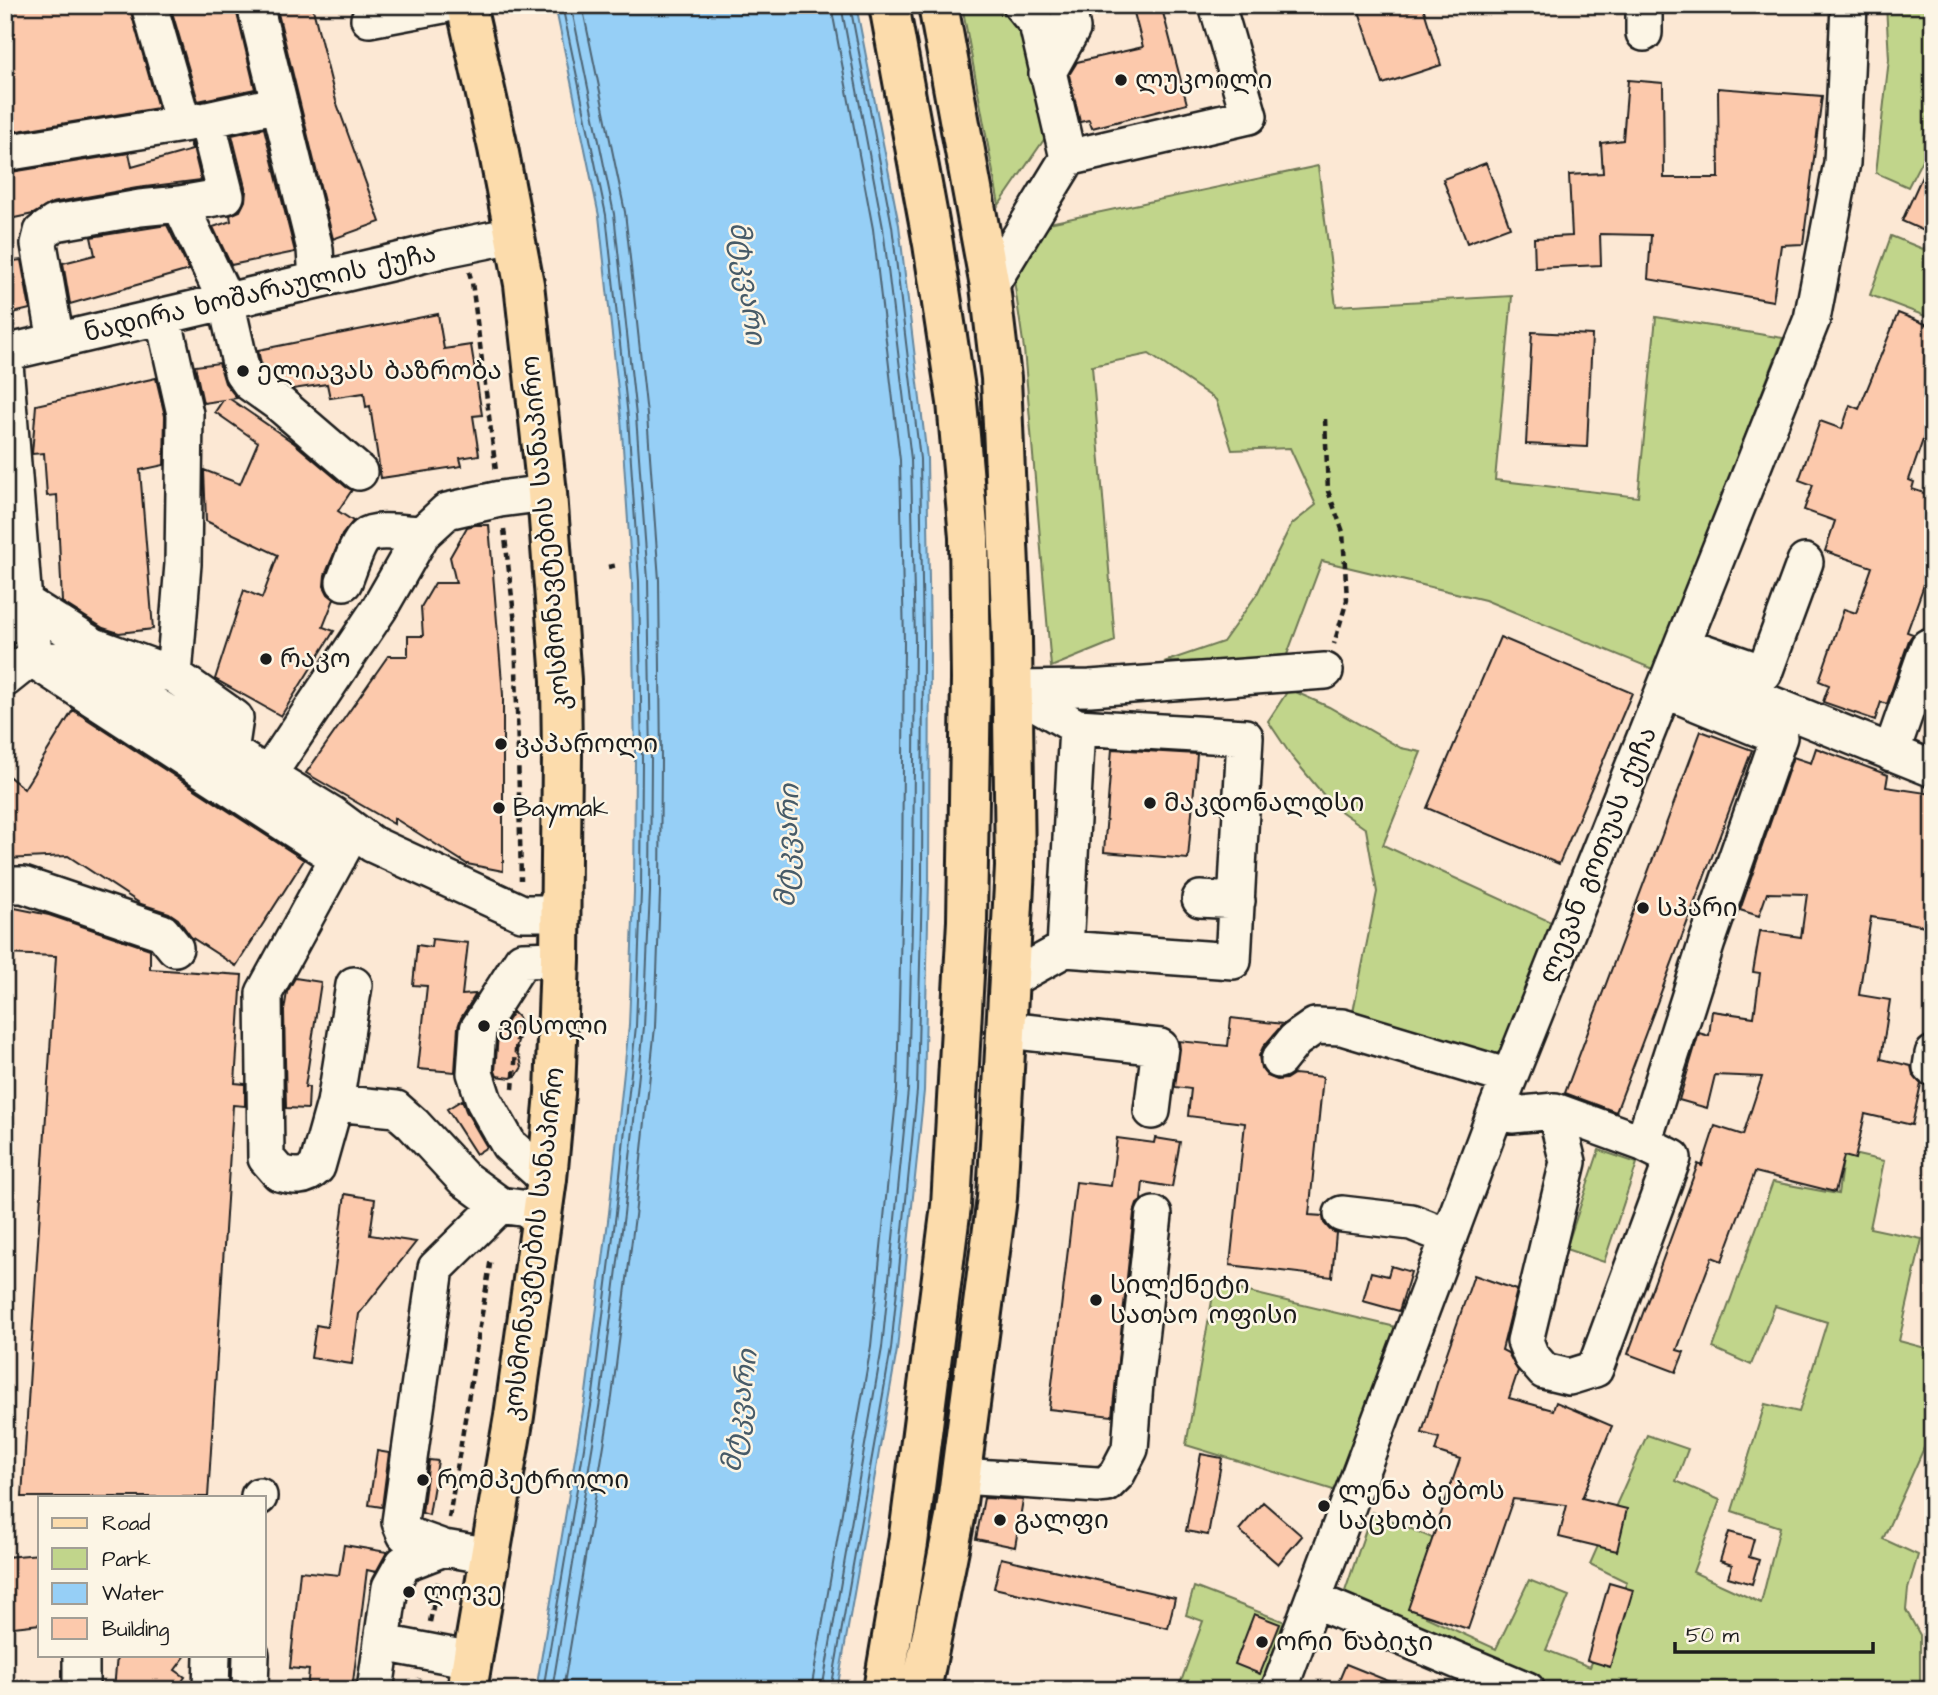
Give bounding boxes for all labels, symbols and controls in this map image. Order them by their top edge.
place label: ლუკოილი [1135,62,1273,98]
marker: ლუკოილი [1113,72,1129,88]
water label: მტკვარი [719,219,775,349]
street label: ნადირა ხოშარაულის ქუჩა [80,235,440,351]
place label: ელიავას ბაზრობა [257,353,502,389]
street label: კოსმონავტების სანაპირო [513,354,579,712]
marker: ელიავას ბაზრობა [235,363,251,379]
place label: რაკო [280,641,351,677]
marker: რაკო [258,651,274,667]
street label: ლევან გოთუას ქუჩა [1530,721,1666,989]
place label: კაპაროლი [515,726,658,762]
marker: კაპაროლი [493,736,509,752]
water label: მტკვარი [766,782,810,908]
place label: მაკდონალდსი [1164,785,1364,821]
place label: Baymak [513,790,608,828]
marker: მაკდონალდსი [1142,795,1158,811]
marker: Baymak [491,800,507,816]
place label: სპარი [1657,890,1738,926]
marker: სპარი [1635,900,1651,916]
place label: ვისოლი [498,1008,608,1044]
marker: ვისოლი [476,1018,492,1034]
street label: კოსმონავტების სანაპირო [494,1065,574,1423]
place label: სილქნეტი სათაო ოფისი [1110,1267,1297,1333]
marker: სილქნეტი სათაო ოფისი [1088,1292,1104,1308]
water label: მტკვარი [712,1345,768,1475]
place label: რომპეტროლი [437,1462,629,1498]
marker: რომპეტროლი [415,1472,431,1488]
place label: ლენა ბებოს საცხობი [1338,1473,1505,1539]
legend [38,1496,266,1656]
marker: ლენა ბებოს საცხობი [1316,1498,1332,1514]
place label: გალფი [1014,1502,1109,1538]
text: Road [102,1509,150,1538]
marker: გალფი [992,1512,1008,1528]
text: Park [102,1545,151,1574]
place label: ლოვე [423,1574,502,1610]
text: Water [102,1579,164,1608]
marker: ლოვე [401,1584,417,1600]
scale bar [1675,1611,1873,1655]
text: Building [102,1615,170,1646]
text: 50 m [1686,1621,1740,1650]
place label: ორი ნაბიჯი [1276,1624,1433,1660]
marker: ორი ნაბიჯი [1254,1634,1270,1650]

